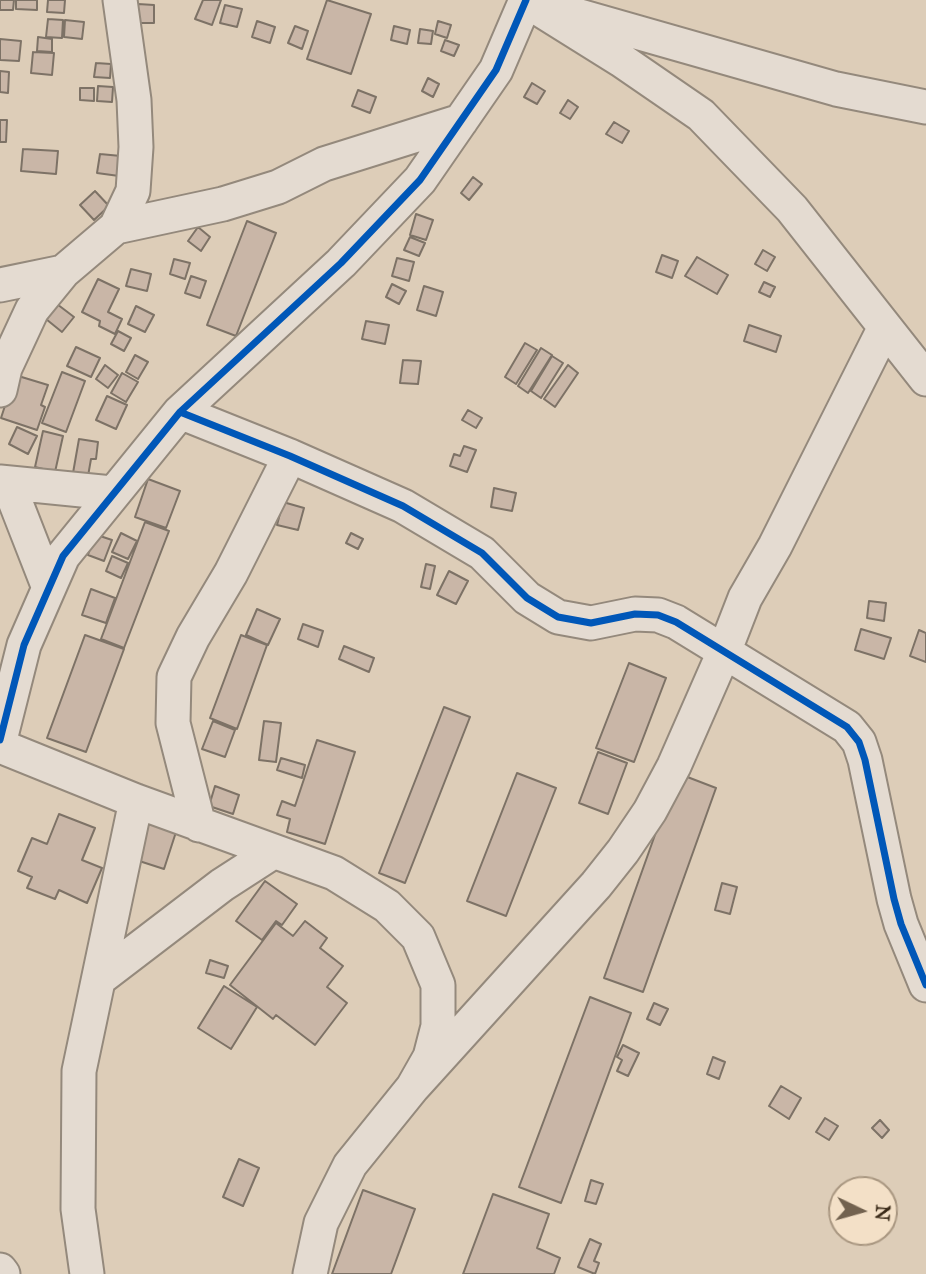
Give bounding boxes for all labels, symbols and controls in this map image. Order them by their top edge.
north arrow [828,1176,898,1246]
text: N [870,1204,895,1222]

